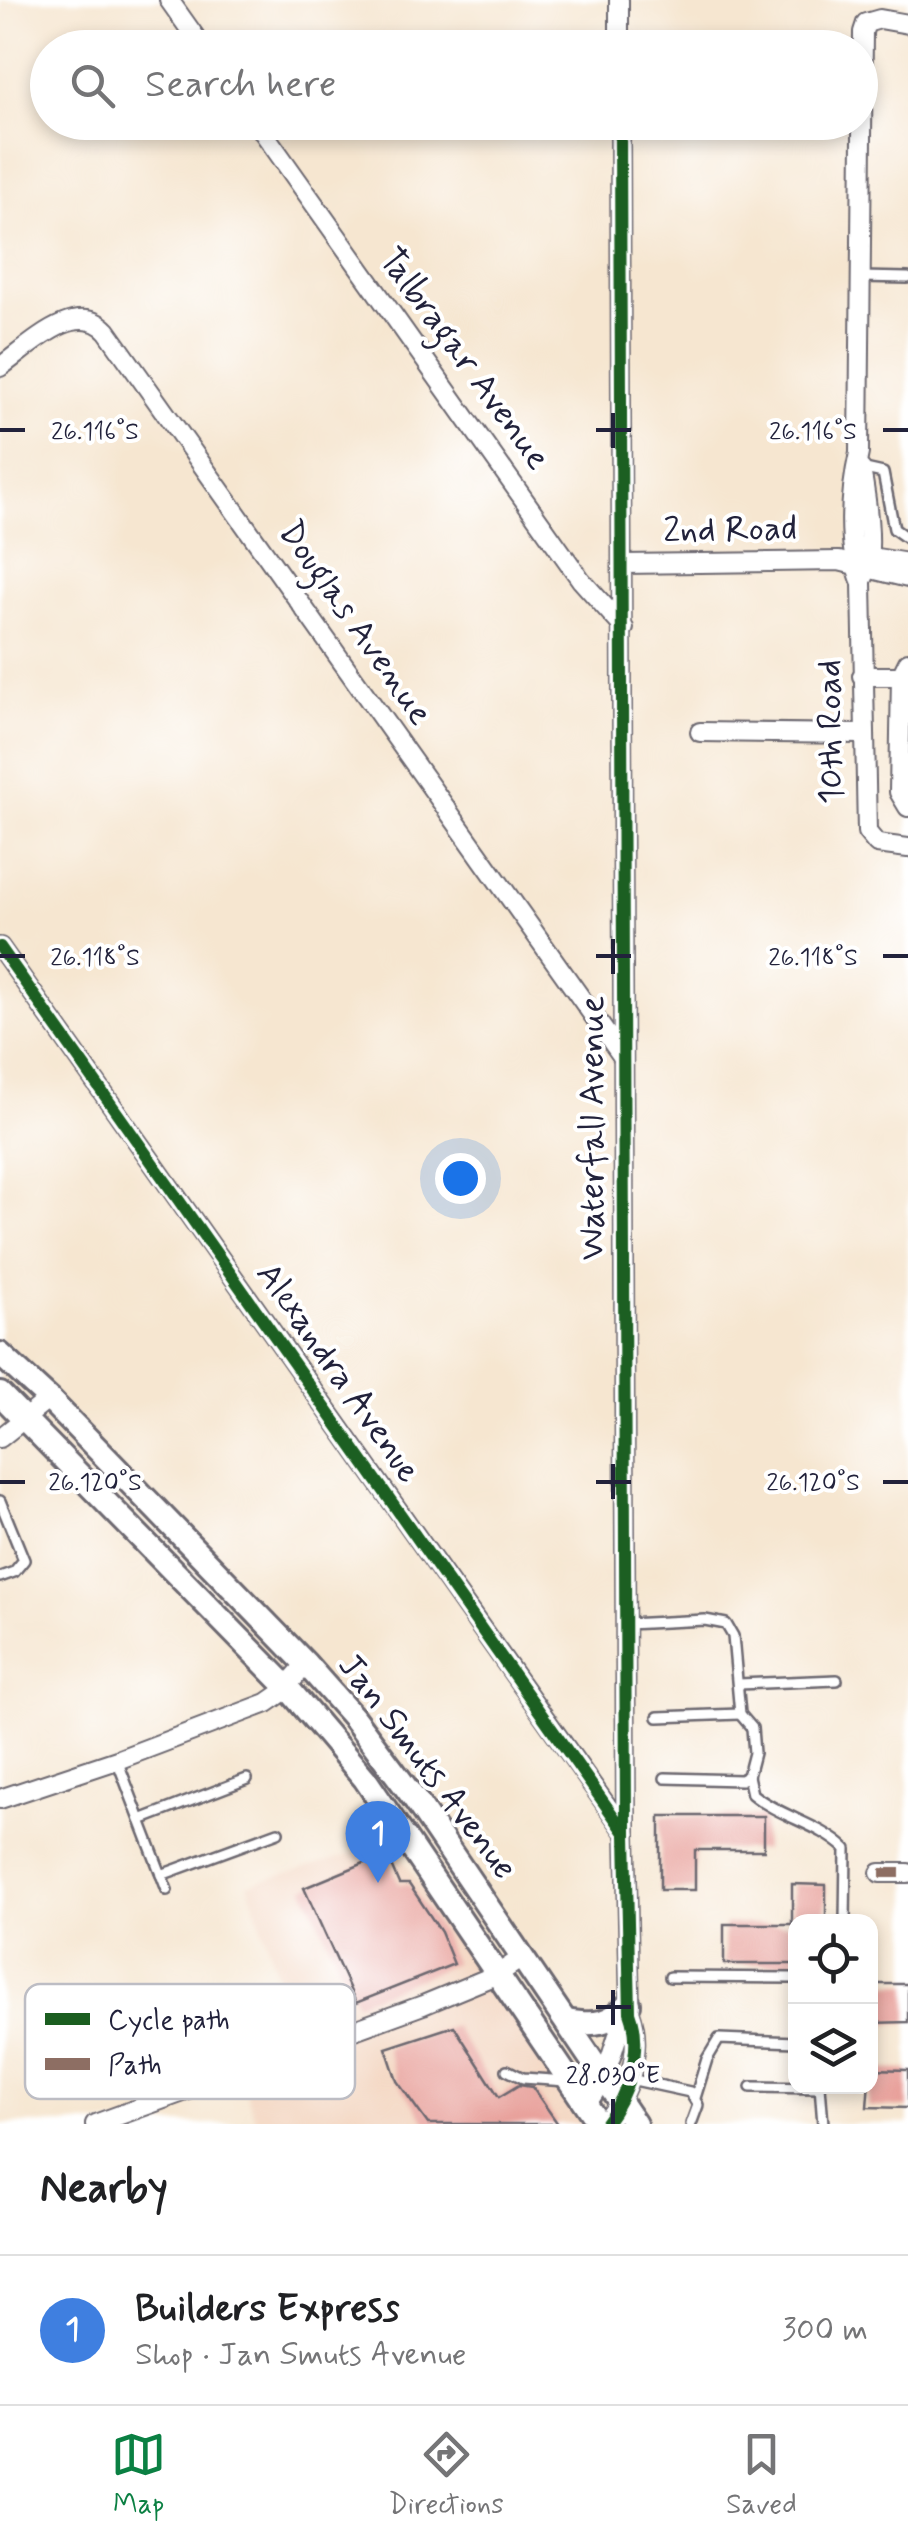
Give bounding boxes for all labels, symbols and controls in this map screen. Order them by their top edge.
search box [30,30,878,140]
icon: search [65,58,120,113]
text: Search here [145,61,336,110]
street label: Talbragar Avenue [364,239,560,482]
text: 26.116°S [51,416,139,449]
text: 26.116°S [769,416,857,449]
street label: 2nd Road [663,506,797,554]
street label: Douglas Avenue [264,511,443,737]
street label: 10th Road [807,659,855,805]
text: 26.118°S [50,942,140,975]
text: 26.118°S [768,942,858,975]
street label: Waterfall Avenue [570,996,616,1260]
your location [435,1153,486,1204]
street label: Alexandra Avenue [245,1254,431,1492]
text: 26.120°S [48,1467,142,1500]
text: 26.120°S [766,1467,860,1500]
street label: Jan Smuts Avenue [327,1645,527,1889]
pin: 1 [346,1800,410,1883]
map controls [788,1914,878,2094]
button: locate [788,1914,878,2004]
legend [25,1984,355,2099]
text: Cycle path [108,2003,230,2040]
button: layers [788,2004,878,2094]
text: Path [108,2048,162,2085]
text: 28.030°E [566,2060,660,2093]
text: Nearby [40,2162,168,2217]
text: Builders Express [135,2285,399,2334]
text: 1 [65,2309,80,2351]
text: 300 m [782,2309,868,2351]
text: Shop · Jan Smuts Avenue [135,2334,467,2376]
tab: Map [111,2427,166,2524]
tab: Directions [389,2427,504,2524]
tab: Saved [726,2427,797,2524]

